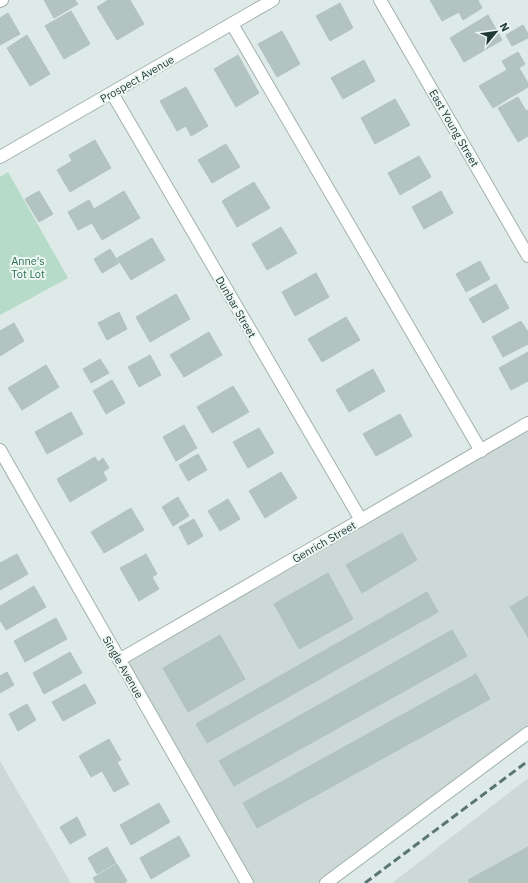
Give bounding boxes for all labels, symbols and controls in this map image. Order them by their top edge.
north arrow [476,12,516,52]
text: N [497,20,513,34]
street label: Prospect Avenue [97,52,177,106]
street label: East Young Street [426,87,482,169]
park label: Anne's Tot Lot [11,254,45,281]
street label: Dunbar Street [213,274,259,340]
street label: Genrich Street [290,518,358,566]
street label: Single Avenue [100,633,146,701]

